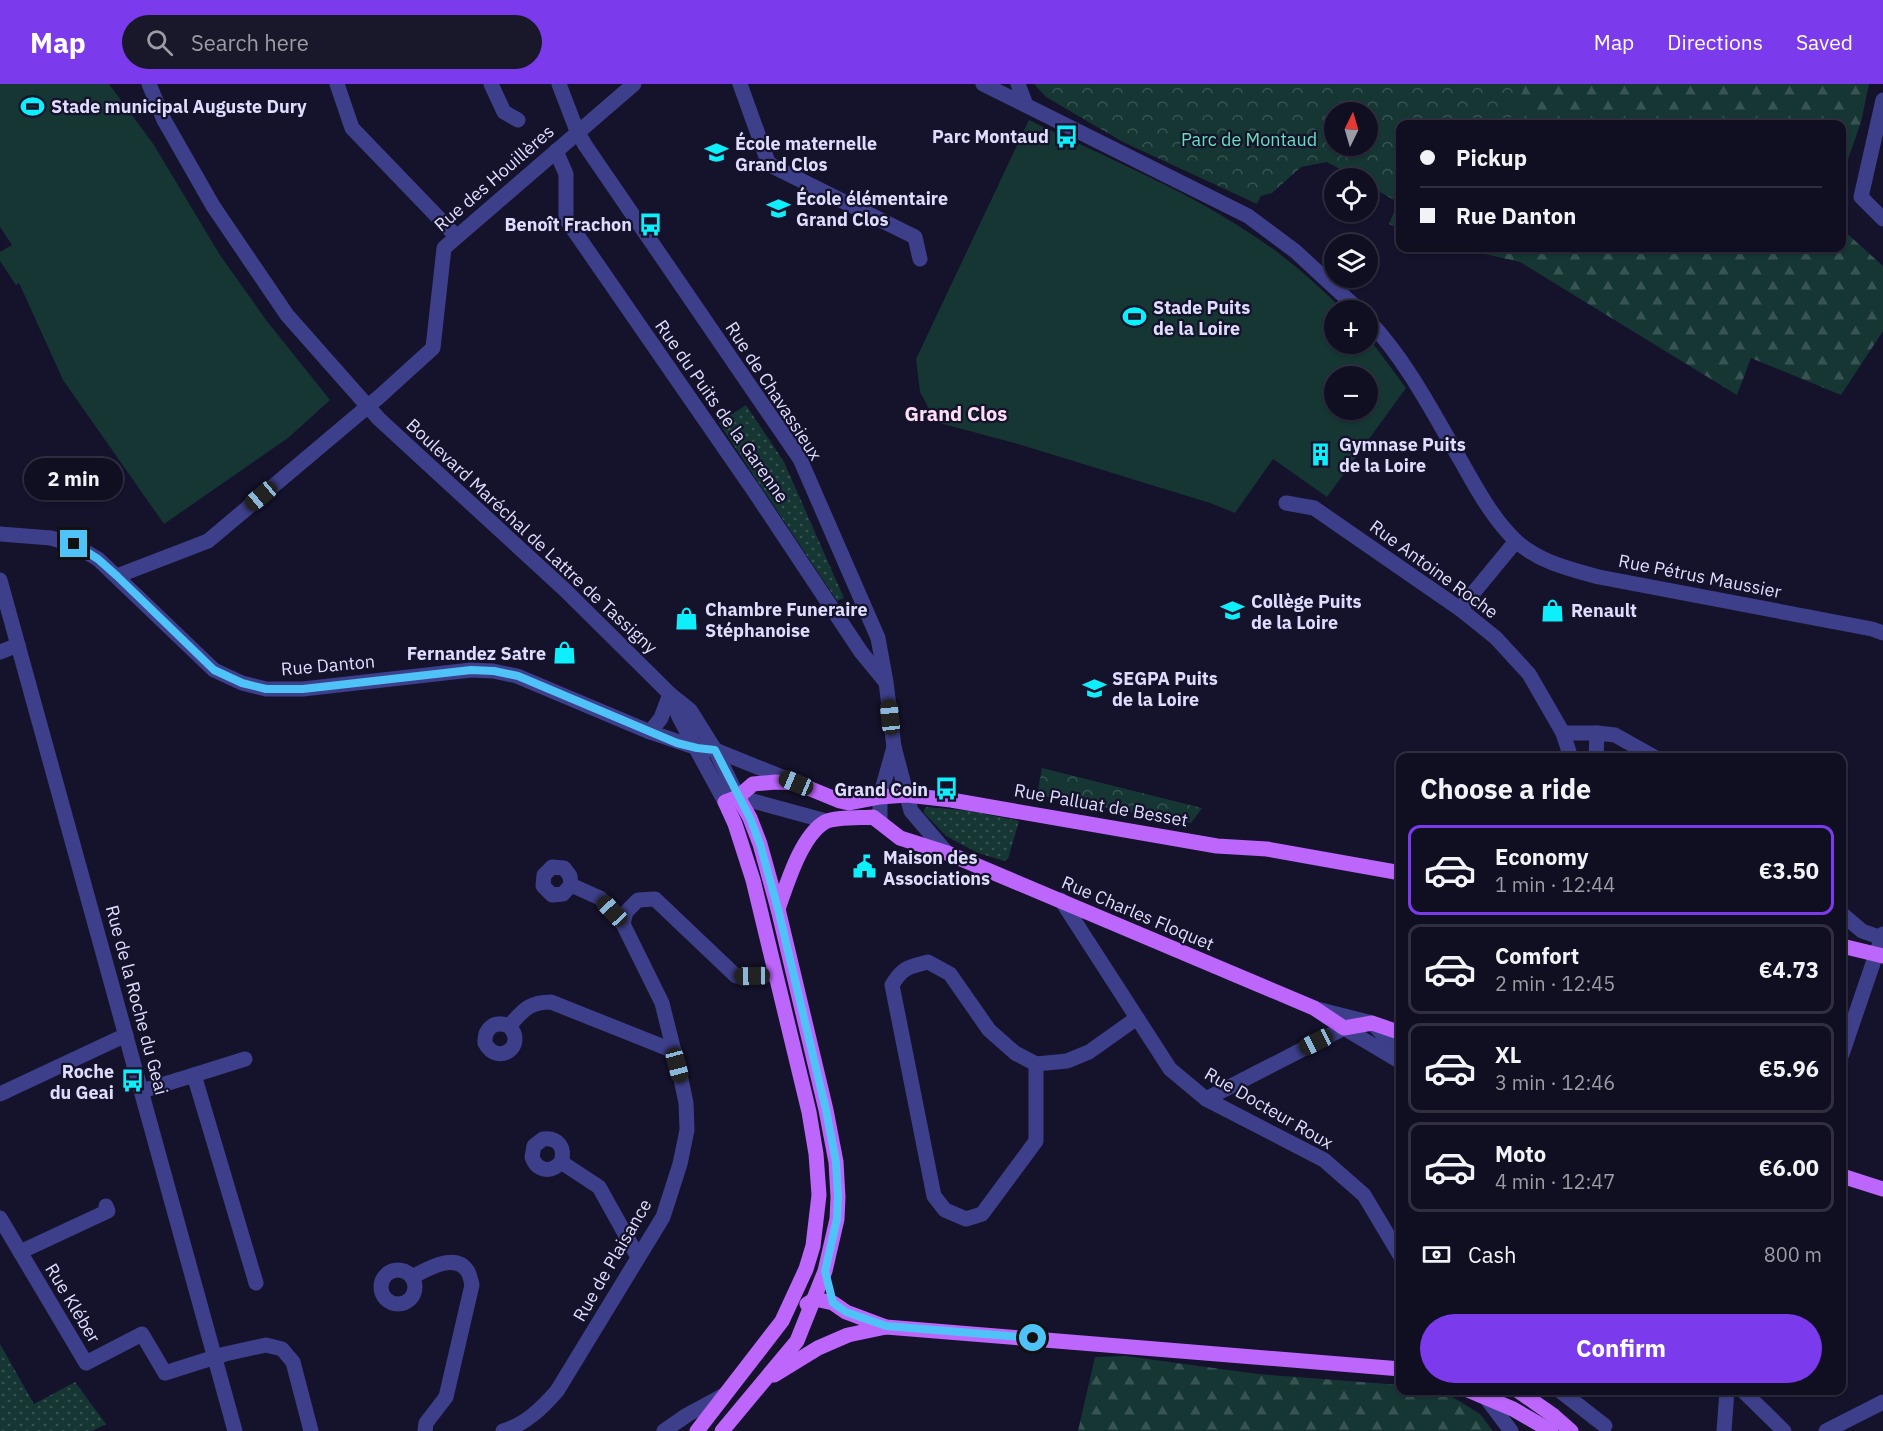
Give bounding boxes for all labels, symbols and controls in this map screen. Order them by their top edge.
search box [122,15,542,69]
text: Map [30,24,86,61]
icon: search [143,26,176,59]
text: Search here [191,28,309,57]
text: Map [1594,28,1634,56]
text: Directions [1667,28,1763,56]
text: Saved [1796,28,1853,56]
sports icon: Stade municipal Auguste Dury [20,93,46,119]
place label: Stade municipal Auguste Dury [51,95,307,118]
north arrow [1324,102,1378,156]
map controls [1324,102,1378,420]
street label: Rue des Houillères [429,120,559,236]
bus stop icon: Parc Montaud [1054,123,1080,149]
place label: Parc Montaud [932,125,1049,148]
park label: Parc de Montaud [1181,128,1317,151]
place label: École maternelle Grand Clos [735,131,877,176]
school or university icon: École maternelle Grand Clos [704,140,730,166]
text: Pickup [1456,143,1527,172]
button: locate [1324,168,1378,222]
place label: École élémentaire Grand Clos [796,186,948,231]
school or university icon: École élémentaire Grand Clos [765,195,791,221]
text: Rue Danton [1456,201,1576,230]
bus stop icon: Benoît Frachon [637,211,663,237]
place label: Benoît Frachon [505,213,632,236]
button: layers [1324,234,1378,288]
place label: Stade Puits de la Loire [1153,296,1250,340]
button: + [1324,300,1378,354]
sports icon: Stade Puits de la Loire [1122,304,1148,330]
street label: Rue du Puits de la Garenne [650,315,794,507]
street label: Rue de Chavassieux [721,317,827,465]
button: − [1324,366,1378,420]
district label: Grand Clos [905,400,1007,427]
street label: Boulevard Maréchal de Lattre de Tassigny [402,413,662,659]
place label: Gymnase Puits de la Loire [1339,433,1466,477]
building icon: Gymnase Puits de la Loire [1308,441,1334,467]
callout: 2 min [25,457,124,499]
text: 2 min [47,465,100,492]
car [241,478,281,514]
street label: Rue Antoine Roche [1365,515,1503,623]
route end [60,530,87,557]
street label: Rue Pétrus Maussier [1617,549,1784,603]
place label: Collège Puits de la Loire [1251,590,1362,634]
shop icon: Renault [1540,597,1566,623]
place label: Chambre Funeraire Stéphanoise [705,598,868,642]
school or university icon: Collège Puits de la Loire [1220,598,1246,624]
place label: Renault [1571,599,1637,622]
shop icon: Chambre Funeraire Stéphanoise [674,606,700,632]
shop icon: Fernandez Satre [551,640,577,666]
place label: Fernandez Satre [407,642,546,665]
street label: Rue Danton [280,649,376,681]
place label: SEGPA Puits de la Loire [1112,667,1218,711]
school or university icon: SEGPA Puits de la Loire [1081,675,1107,701]
car [879,698,901,736]
car [776,768,816,798]
text: Choose a ride [1420,771,1591,806]
bus stop icon: Grand Coin [933,776,959,802]
place label: Grand Coin [834,778,928,801]
street label: Rue Palluat de Besset [1012,778,1190,832]
text: Economy [1495,842,1589,871]
icon: car [1423,843,1477,897]
place label: Maison des Associations [883,846,990,890]
public building icon: Maison des Associations [852,854,878,880]
text: €3.50 [1759,856,1819,885]
street label: Rue Charles Floquet [1058,871,1218,955]
text: 1 min · 12:44 [1495,871,1615,898]
car [593,892,631,930]
street label: Rue de la Roche du Geai [101,903,173,1097]
text: Comfort [1495,941,1579,970]
icon: car [1423,942,1477,996]
text: €4.73 [1759,955,1819,984]
car [734,967,770,985]
text: 2 min · 12:45 [1495,970,1615,997]
car [1296,1026,1336,1058]
text: XL [1495,1040,1521,1069]
icon: car [1423,1041,1477,1095]
car [664,1045,690,1085]
text: €5.96 [1759,1054,1819,1083]
place label: Roche du Geai [50,1060,114,1104]
street label: Rue Docteur Roux [1200,1062,1338,1154]
bus stop icon: Roche du Geai [119,1068,145,1094]
text: 3 min · 12:46 [1495,1069,1615,1096]
text: Moto [1495,1139,1546,1168]
icon: car [1423,1140,1477,1194]
text: €6.00 [1759,1153,1819,1182]
text: 4 min · 12:47 [1495,1168,1615,1195]
street label: Rue de Plaisance [568,1194,656,1325]
icon: cash [1420,1238,1453,1271]
text: Cash [1468,1240,1517,1269]
text: 800 m [1764,1241,1822,1268]
street label: Rue Kléber [40,1259,106,1347]
button: Confirm [1420,1314,1822,1383]
route start [1019,1324,1046,1351]

